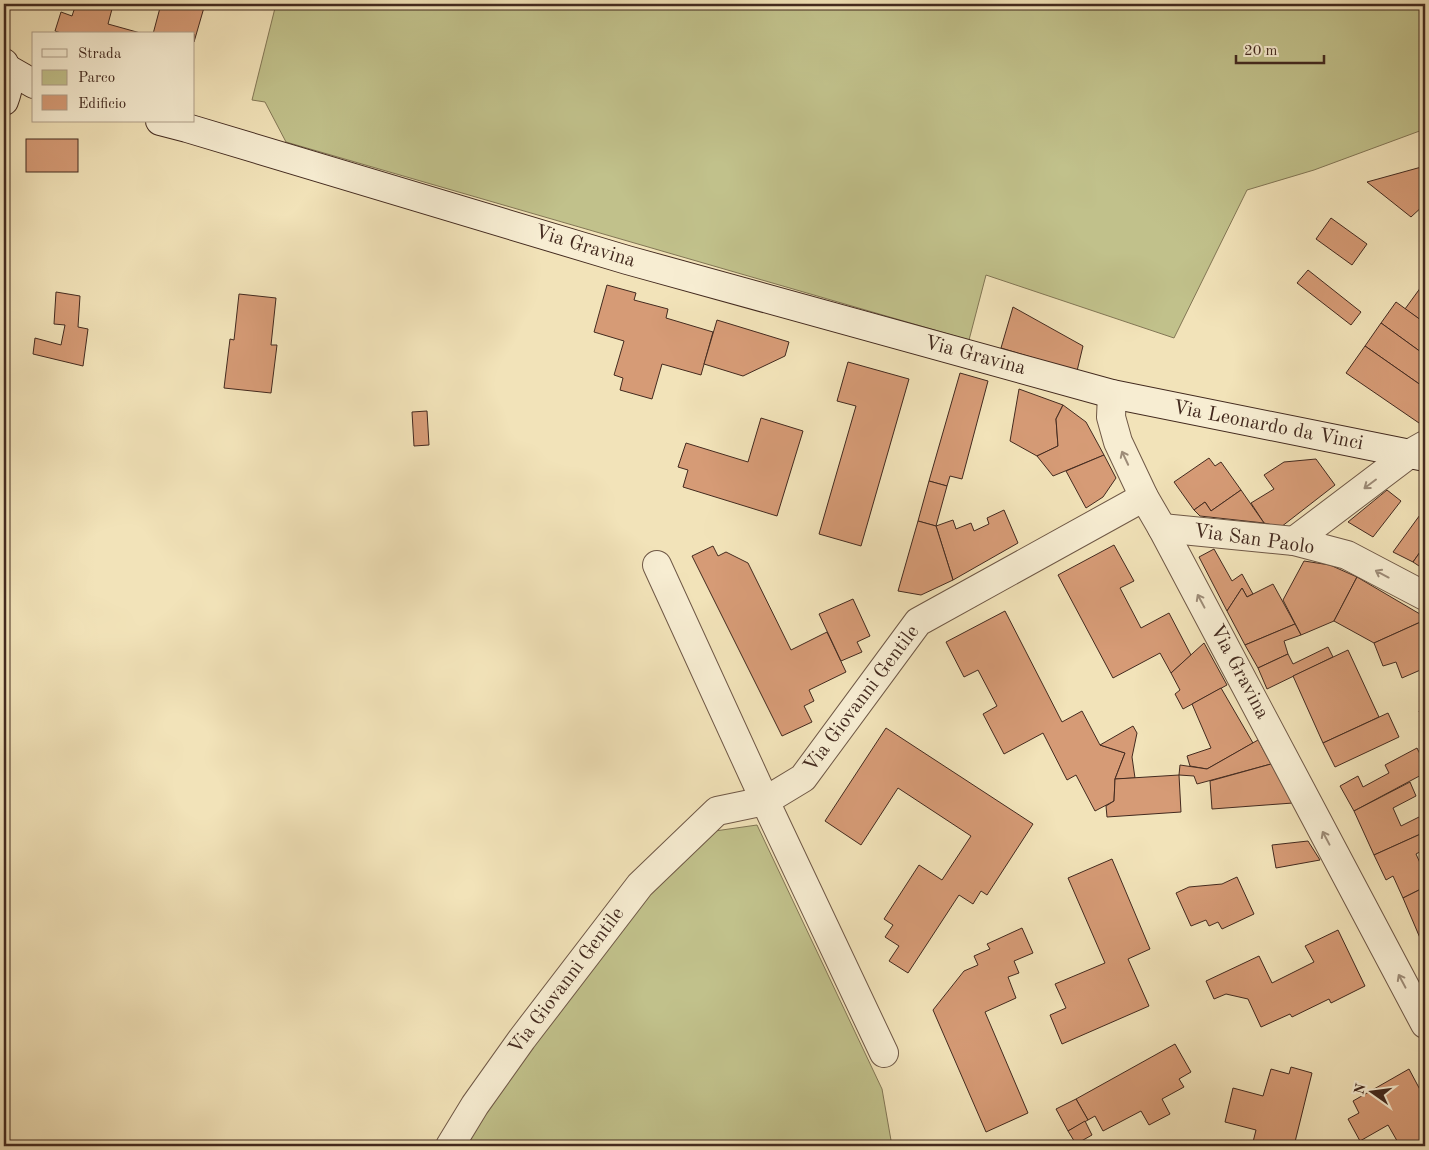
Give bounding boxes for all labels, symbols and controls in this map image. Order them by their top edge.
legend [32,32,195,122]
scale bar [1236,32,1324,64]
text: 20 m [1244,44,1278,59]
text: Strada [78,47,122,62]
text: Parco [78,71,115,86]
text: Edificio [78,97,126,112]
street label: Via Gravina [532,222,638,272]
street label: Via Gravina [922,333,1028,379]
street label: Via Leonardo da Vinci [1171,398,1365,454]
one-way arrow [1120,451,1130,466]
one-way arrow [1364,478,1377,489]
street label: Via San Paolo [1192,522,1316,558]
one-way arrow [1375,568,1390,578]
one-way arrow [1196,594,1205,609]
street label: Via Gravina [1206,621,1272,723]
street label: Via Giovanni Gentile [800,622,924,776]
one-way arrow [1321,830,1331,845]
street label: Via Giovanni Gentile [505,904,629,1058]
one-way arrow [1397,974,1407,989]
north arrow [1346,1068,1396,1118]
text: N [1352,1082,1369,1096]

